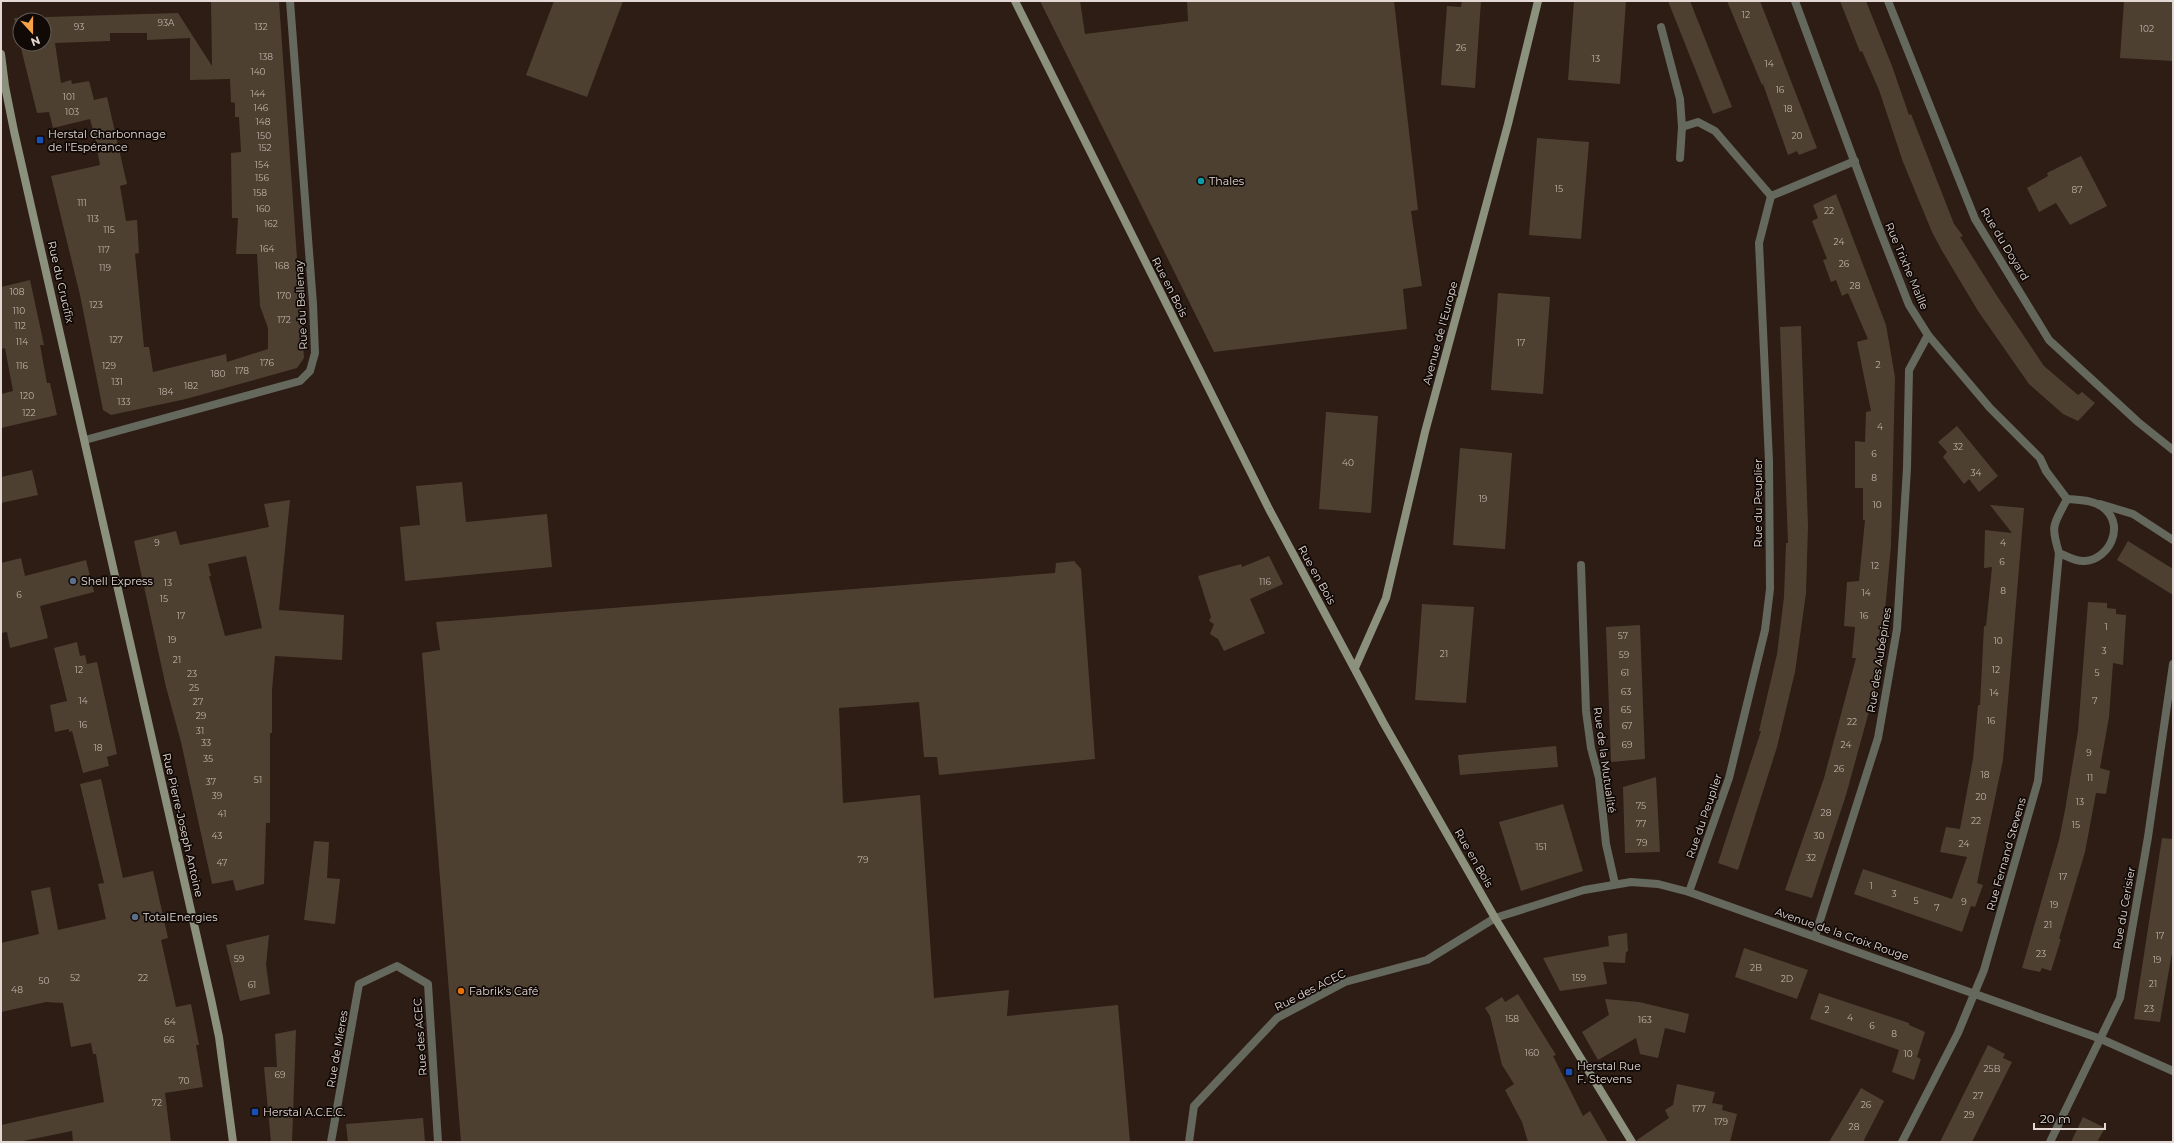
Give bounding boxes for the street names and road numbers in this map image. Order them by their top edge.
street label: Rue du Doyard [1978,205,2032,283]
street label: Rue Trixhe Maille [1882,220,1932,312]
street label: Rue du Crucifix [45,240,77,324]
street label: Rue en Bois [1149,255,1191,320]
street label: Rue du Bellenay [292,260,310,350]
street label: Avenue de l'Europe [1419,279,1461,386]
street label: Rue du Peuplier [1751,459,1765,547]
street label: Rue en Bois [1295,543,1339,608]
street label: Rue des Aubépines [1864,606,1894,714]
street label: Rue de la Mutualité [1591,706,1619,814]
street label: Rue Pierre-Joseph Antoine [160,752,206,899]
street label: Rue du Peuplier [1683,772,1725,860]
street label: Rue Fernand Stevens [1983,795,2029,912]
street label: Rue en Bois [1452,826,1497,890]
street label: Rue du Cerisier [2110,866,2138,950]
street label: Avenue de la Croix Rouge [1773,904,1911,964]
street label: Rue des ACEC [1272,966,1348,1014]
street label: Rue des ACEC [410,997,430,1076]
street label: Rue de Mieres [323,1009,351,1089]

